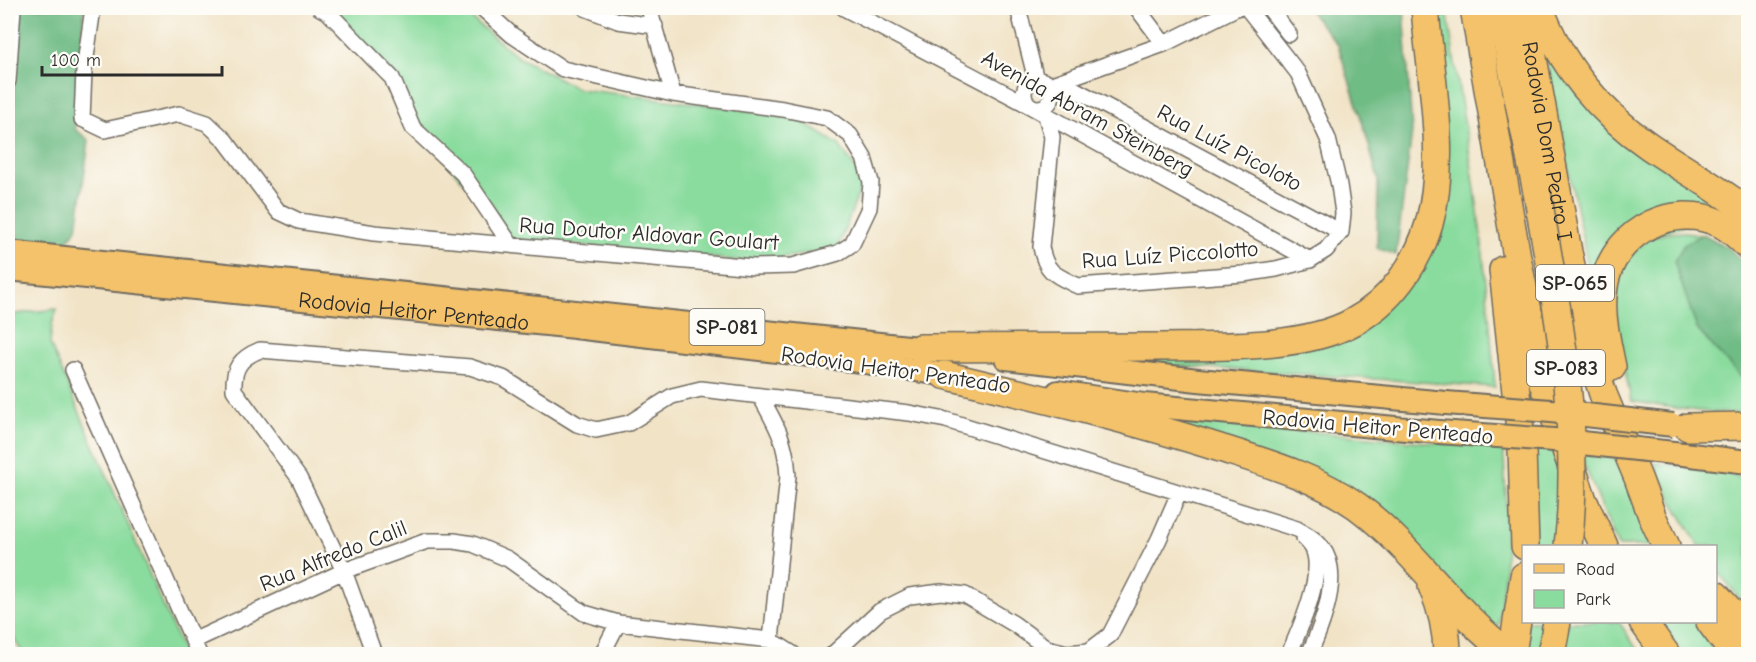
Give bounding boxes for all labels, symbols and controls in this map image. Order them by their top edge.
scale bar [42,39,222,77]
street label: Rodovia Dom Pedro I [1516,39,1578,243]
street label: Avenida Abram Steinberg [977,45,1198,183]
text: 100 m [51,50,101,71]
street label: Rua Luíz Picoloto [1153,99,1306,197]
street label: Rua Doutor Aldovar Goulart [518,212,780,256]
street label: Rua Luíz Piccolotto [1081,236,1259,274]
road number: SP-065 [1536,265,1614,301]
street label: Rodovia Heitor Penteado [297,287,530,336]
road number: SP-081 [690,309,764,345]
street label: Rodovia Heitor Penteado [779,341,1012,399]
road number: SP-083 [1527,350,1605,386]
street label: Rodovia Heitor Penteado [1261,404,1494,450]
street label: Rua Alfredo Calil [256,515,411,597]
legend [1522,545,1717,623]
text: Road [1576,559,1615,580]
text: Park [1576,589,1611,610]

